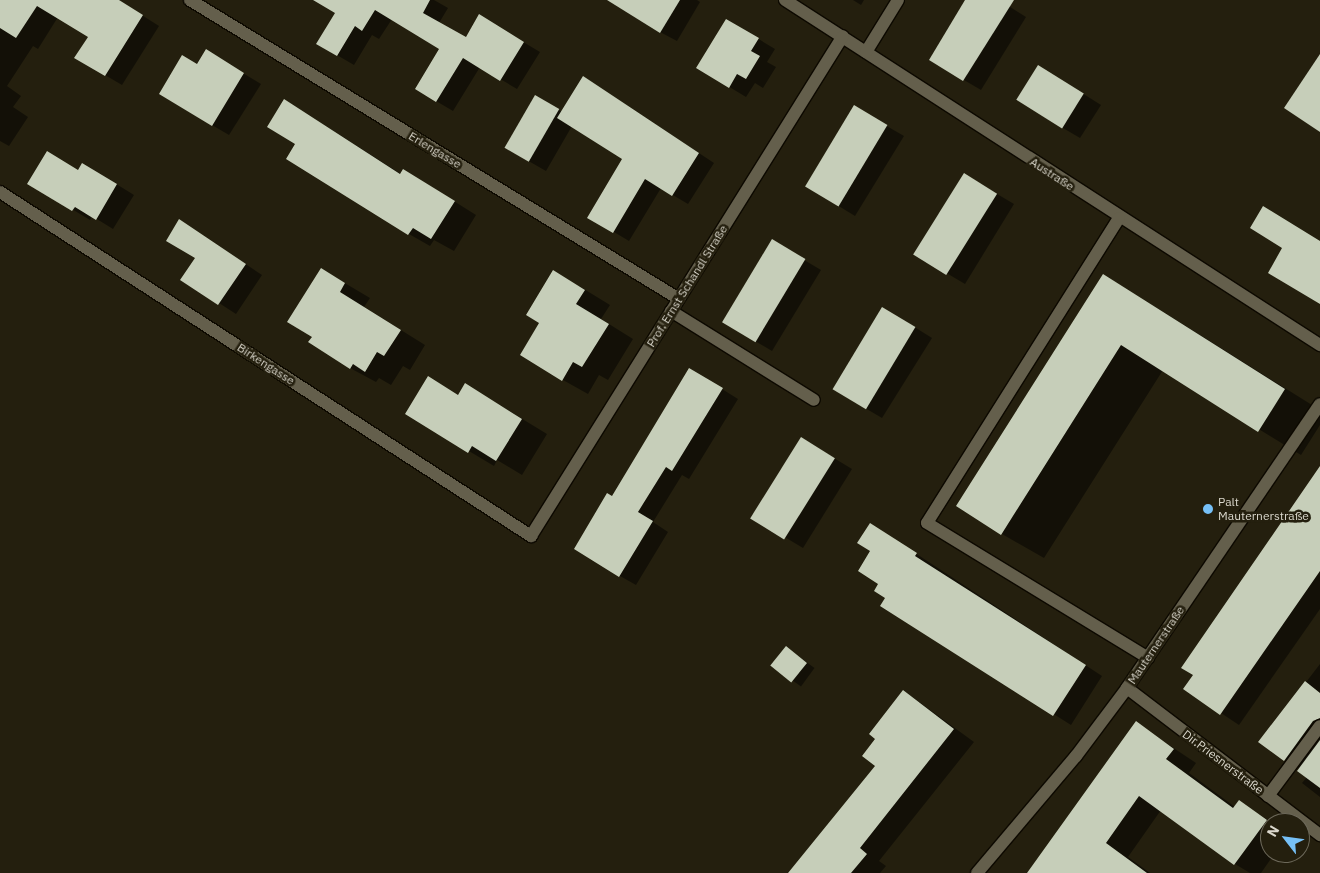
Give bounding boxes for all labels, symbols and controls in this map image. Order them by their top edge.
street label: Erlengasse [406,129,464,171]
street label: Austraße [1027,154,1077,194]
street label: Prof. Ernst Schandl Straße [644,222,730,350]
street label: Birkengasse [235,340,297,388]
place label: Palt Mauternerstraße [1218,495,1309,523]
marker: Palt Mauternerstraße [1202,503,1214,515]
street label: Mauternerstraße [1125,603,1187,687]
street label: Dir.Priesnerstraße [1180,727,1266,797]
north arrow [1260,813,1310,863]
text: N [1263,822,1283,840]

